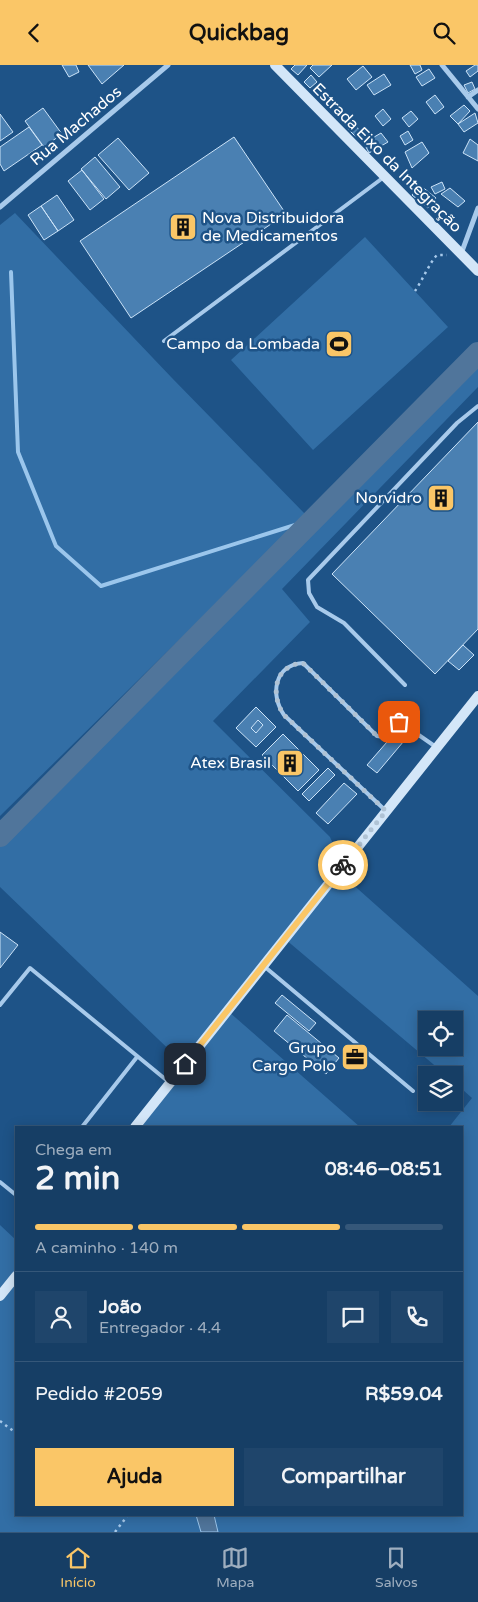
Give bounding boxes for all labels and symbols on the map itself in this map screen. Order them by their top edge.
street label: Estrada Eixo da Integração [308,79,466,237]
street label: Rua Machados [26,82,126,170]
place label: Nova Distribuidora de Medicamentos [202,208,344,246]
building icon: Nova Distribuidora de Medicamentos [168,212,198,242]
sports icon: Campo da Lombada [324,329,354,359]
place label: Campo da Lombada [166,334,320,354]
building icon: Norvidro [426,483,456,513]
place label: Norvidro [355,488,422,508]
pin [378,701,420,743]
building icon: Atex Brasil [275,748,305,778]
place label: Atex Brasil [190,753,271,773]
courier [318,840,368,890]
place label: Grupo Cargo Polo [252,1038,336,1076]
office icon: Grupo Cargo Polo [340,1042,370,1072]
pin [164,1043,206,1085]

